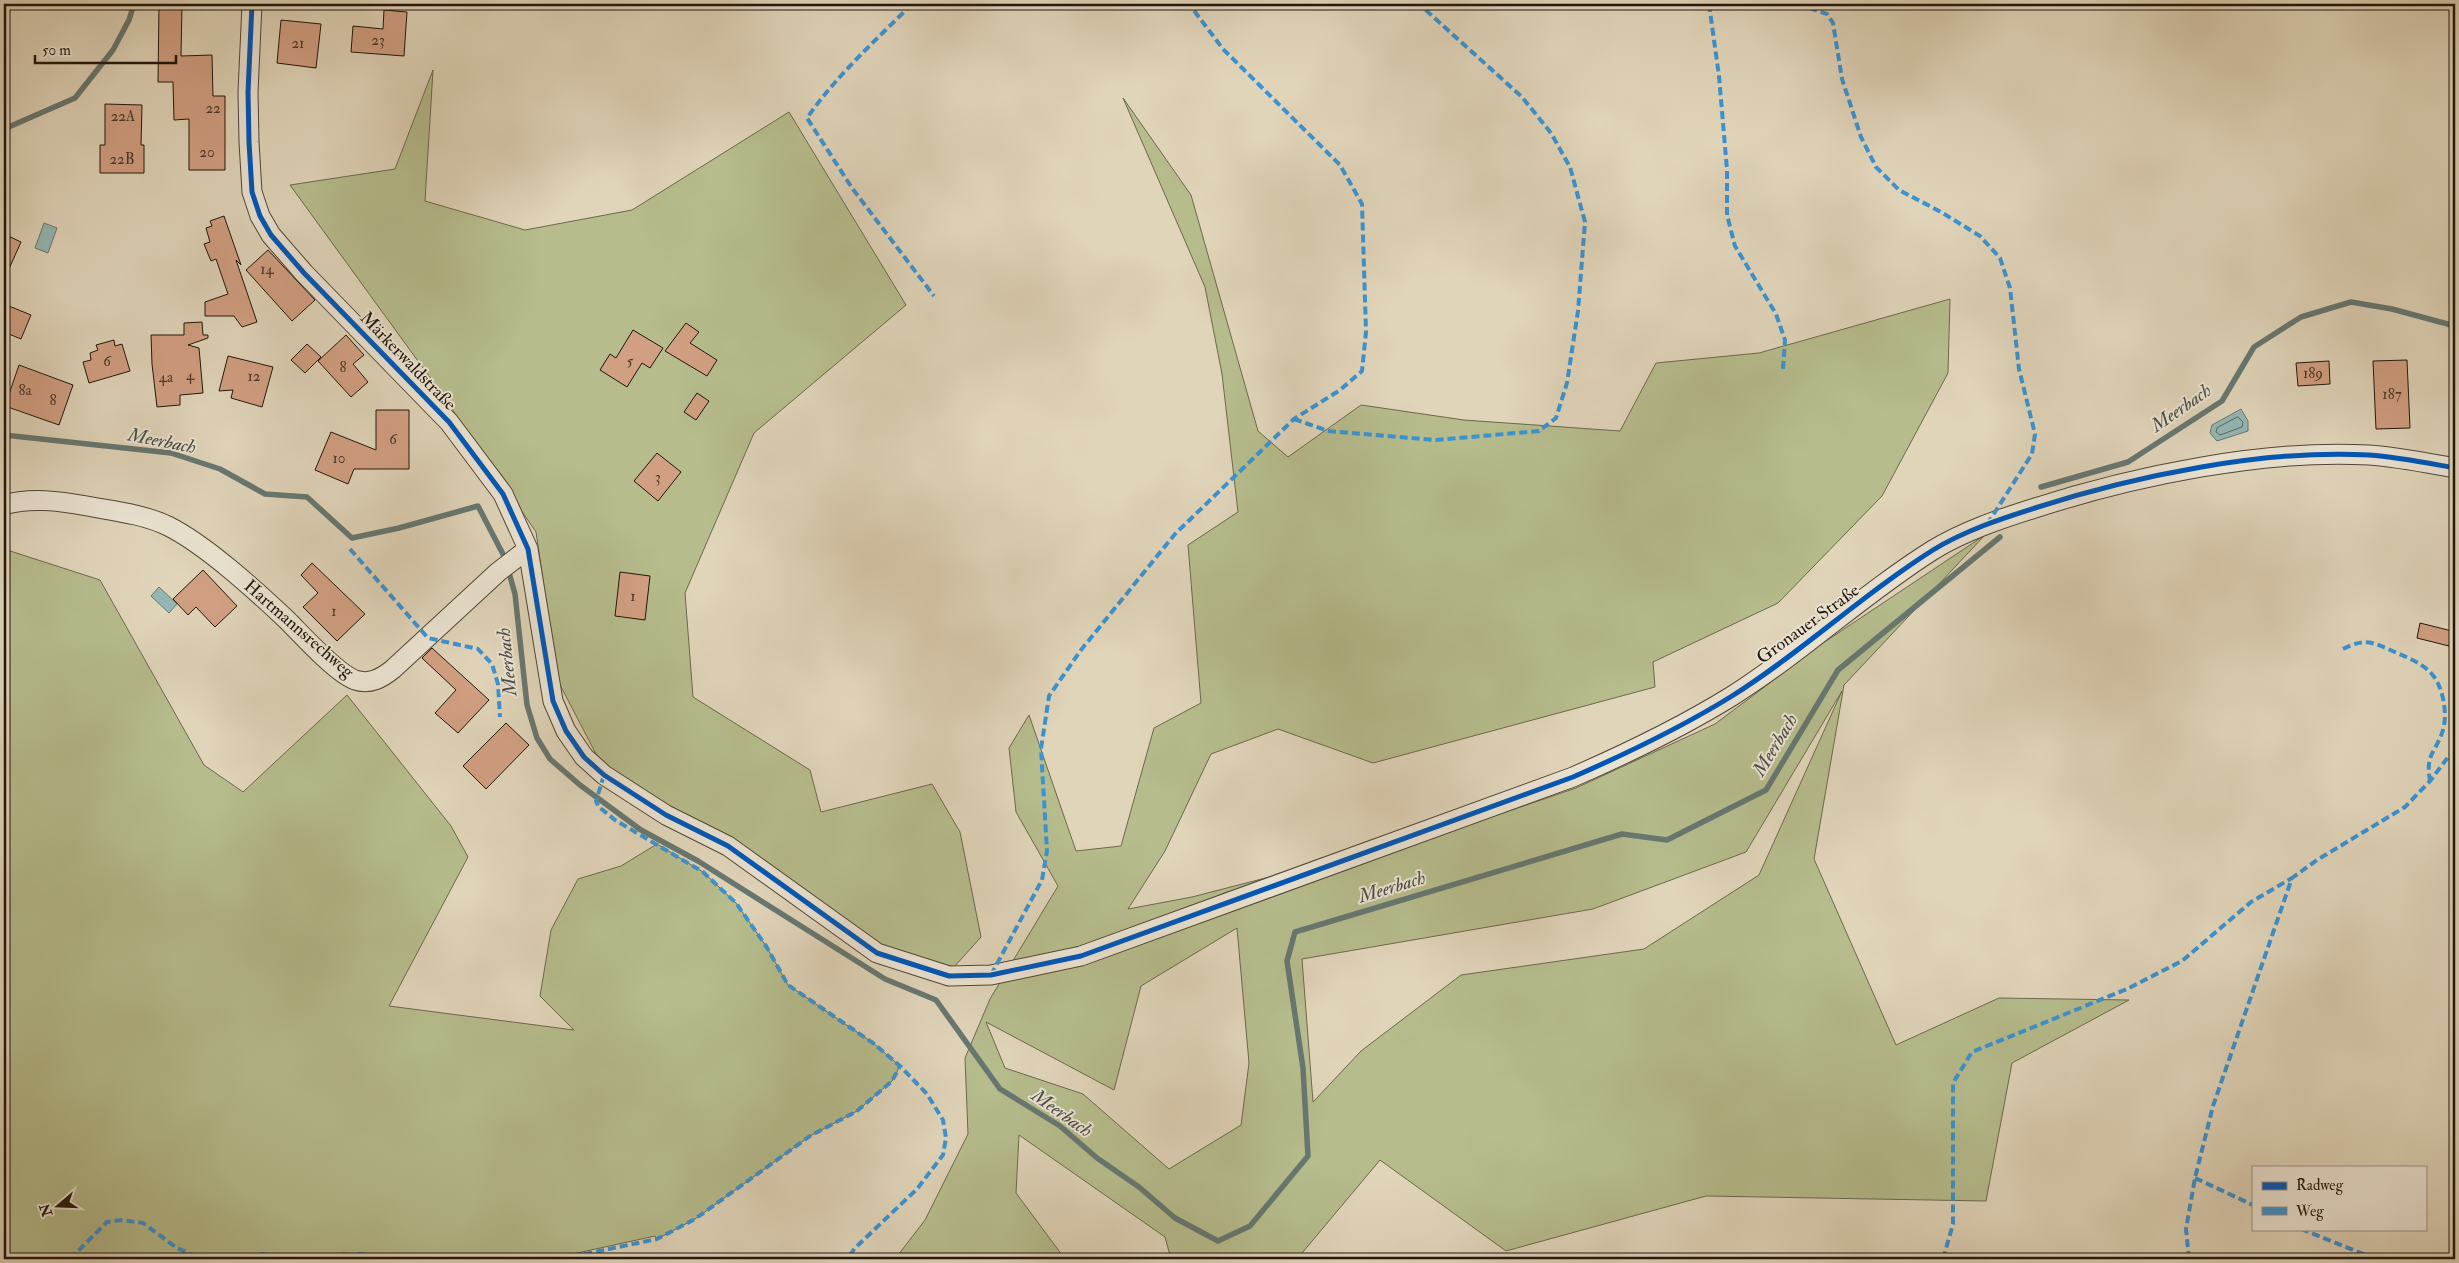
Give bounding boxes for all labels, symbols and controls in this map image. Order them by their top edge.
house number: 23 [371,31,385,50]
scale bar [35,32,176,64]
house number: 21 [292,34,304,53]
text: 50 m [42,41,71,60]
house number: 22 [205,99,221,118]
house number: 22A [111,107,136,126]
house number: 20 [199,143,215,162]
house number: 22B [109,150,135,169]
house number: 14 [260,260,275,279]
street label: Märkerwaldstraße [355,307,461,416]
house number: 6 [103,352,112,371]
house number: 5 [627,352,634,371]
house number: 8 [339,358,347,377]
house number: 189 [2303,364,2323,383]
house number: 4 [186,366,195,385]
house number: 12 [248,367,261,386]
house number: 4a [159,368,174,387]
water label: Meerbach [2145,378,2216,438]
house number: 8a [18,381,32,400]
house number: 187 [2382,385,2402,404]
house number: 8 [49,391,57,410]
water label: Meerbach [125,422,198,459]
house number: 6 [389,430,398,449]
house number: 10 [333,449,345,468]
house number: 3 [655,468,661,487]
street label: Hartmannsrechweg [239,575,360,684]
street label: Gronauer Straße [1752,579,1864,669]
house number: 1 [630,587,636,606]
house number: 1 [331,602,337,621]
water label: Meerbach [491,627,523,698]
water label: Meerbach [1746,709,1803,782]
water label: Meerbach [1355,865,1428,909]
water label: Meerbach [1026,1083,1097,1143]
legend [2252,1166,2426,1230]
text: Radweg [2296,1176,2344,1195]
north arrow [32,1180,82,1230]
text: N [36,1201,57,1220]
text: Weg [2295,1202,2324,1221]

